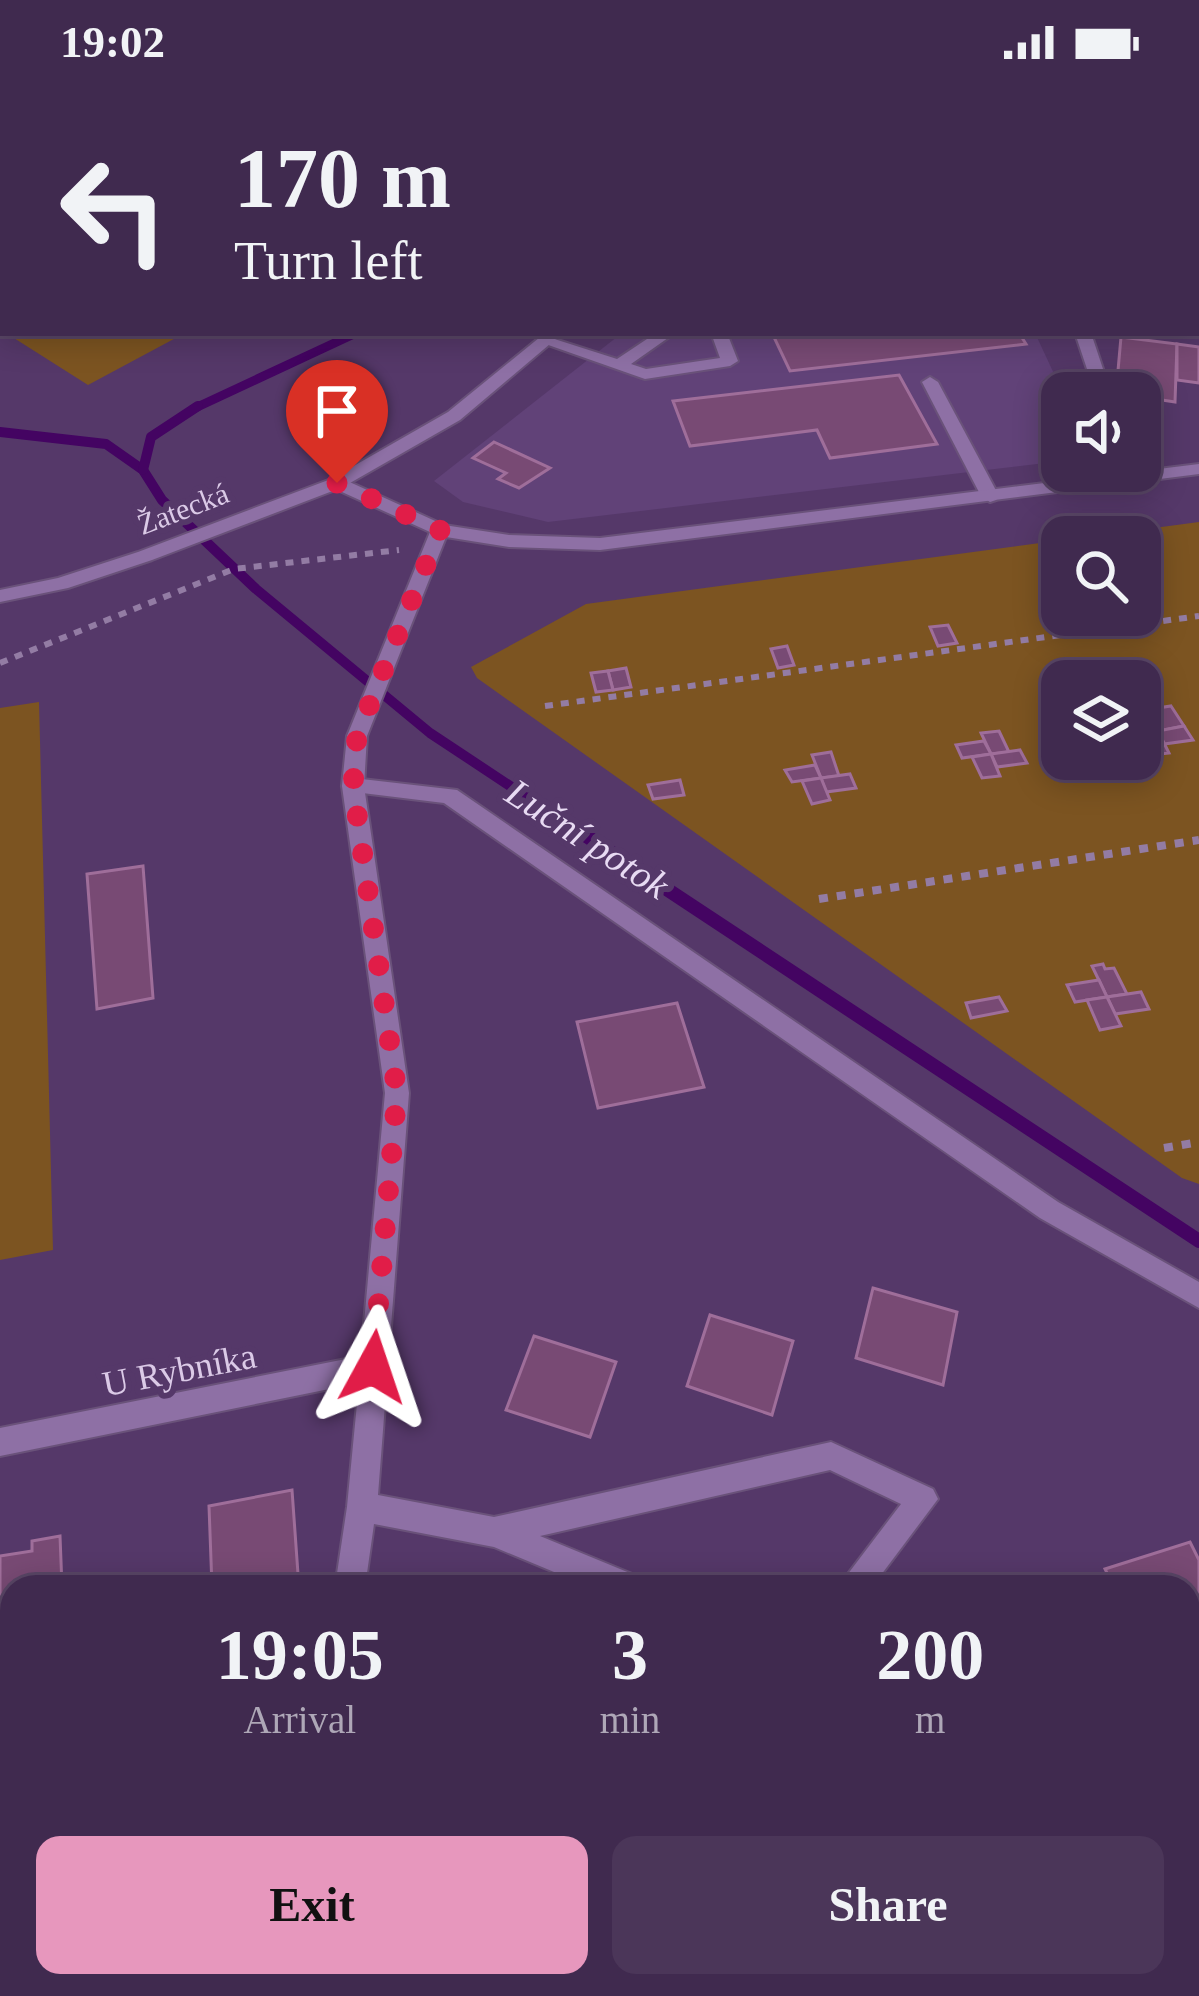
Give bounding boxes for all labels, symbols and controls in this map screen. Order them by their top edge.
text: 19:02 [60,17,165,67]
icon: left [36,132,192,288]
text: 170 m [234,132,451,225]
text: Turn left [234,231,423,291]
pin [286,360,388,483]
map controls [1041,372,1161,780]
button: sound [1041,372,1161,492]
icon: arrive [304,378,370,444]
street label: Žatecká [133,476,233,541]
button: search [1041,516,1161,636]
button: layers [1041,660,1161,780]
water label: Luční potok [497,769,678,908]
position arrow [310,1304,436,1430]
street label: U Rybníka [99,1336,259,1404]
text: 19:05 [216,1615,384,1695]
text: 3 [612,1615,648,1695]
text: 200 [876,1615,984,1695]
text: Arrival [244,1698,356,1741]
text: min [600,1698,660,1741]
text: m [915,1698,945,1741]
button: Exit [36,1836,588,1974]
button: Share [612,1836,1164,1974]

